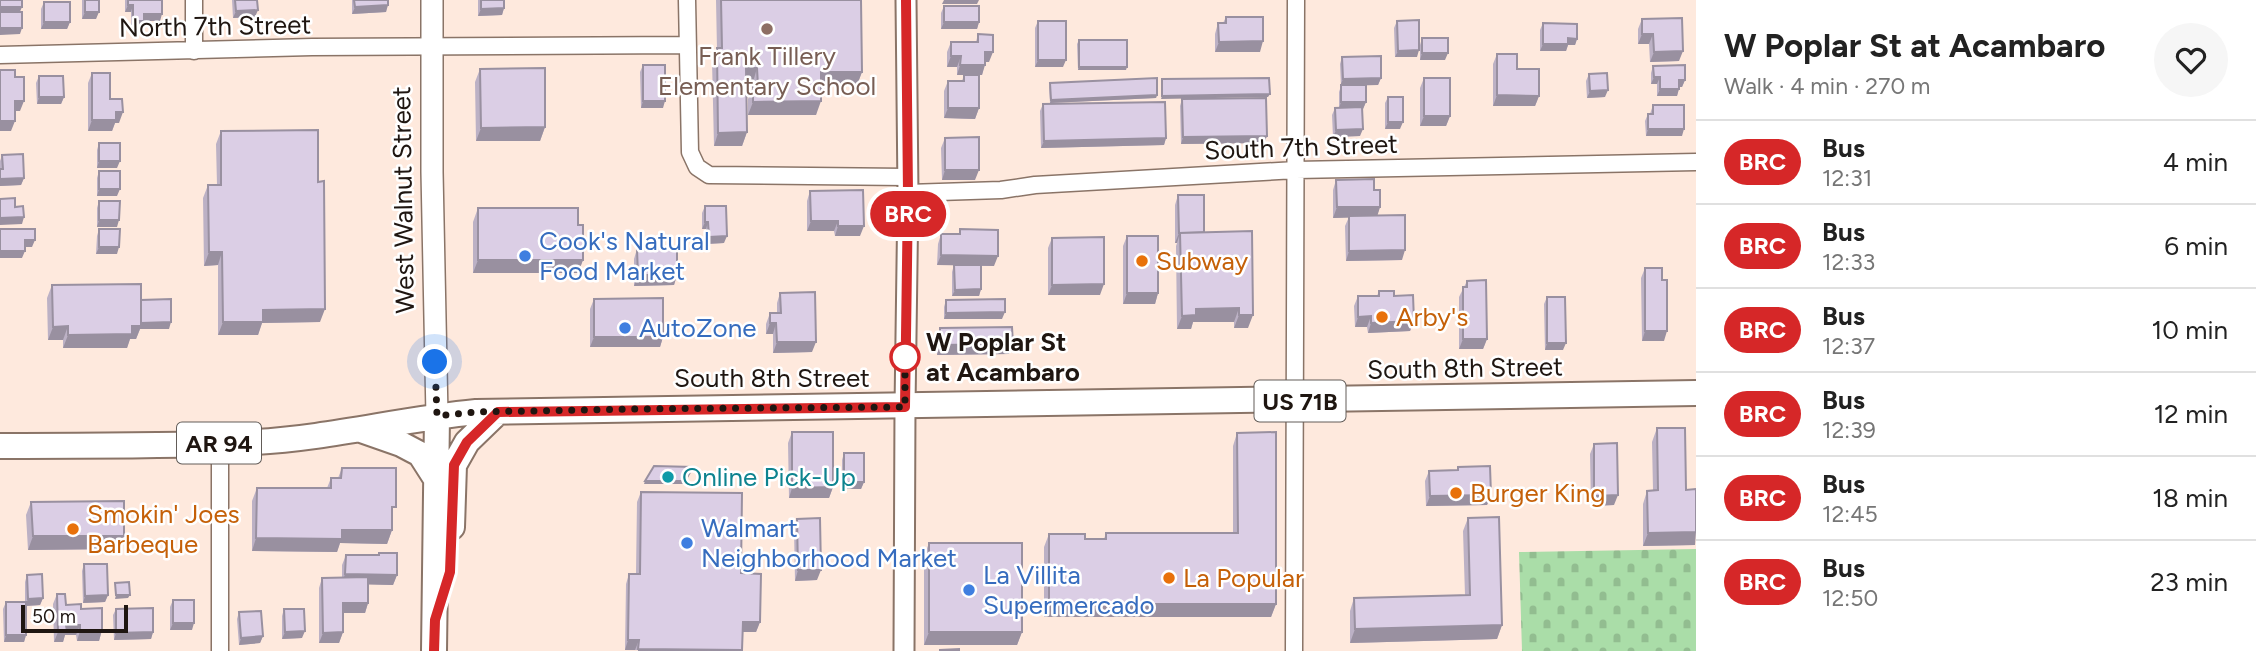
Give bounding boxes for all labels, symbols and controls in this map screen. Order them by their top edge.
street label: North 7th Street [119,8,312,44]
marker: Frank Tillery Elementary School [759,21,775,37]
button: heart [2154,23,2228,97]
text: W Poplar St at Acambaro [1724,26,2105,65]
place label: Frank Tillery Elementary School [658,40,876,102]
text: Walk · 4 min · 270 m [1724,72,1930,100]
street label: West Walnut Street [385,86,421,314]
street label: South 7th Street [1204,128,1399,166]
text: Bus [1822,132,1865,164]
text: 4 min [2163,146,2228,178]
text: BRC [1739,147,1786,176]
text: 12:31 [1822,164,1872,192]
line badge: BRC [868,191,948,237]
text: BRC [884,199,932,228]
text: Bus [1822,216,1865,248]
place label: Cook's Natural Food Market [539,225,710,287]
text: 6 min [2164,230,2228,262]
text: BRC [1739,231,1786,260]
place label: Subway [1156,245,1249,277]
marker: Cook's Natural Food Market [517,248,533,264]
text: 12:33 [1822,248,1875,276]
marker: Subway [1134,253,1150,269]
text: Bus [1822,300,1865,332]
place label: Arby's [1396,301,1468,333]
marker: Arby's [1374,309,1390,325]
place label: AutoZone [639,312,756,344]
text: 10 min [2152,314,2228,346]
text: BRC [1739,315,1786,344]
marker: AutoZone [617,320,633,336]
place label: W Poplar St at Acambaro [926,326,1080,388]
text: 12:37 [1822,332,1875,360]
marker: W Poplar St at Acambaro [890,342,920,372]
your location [417,344,452,379]
street label: South 8th Street [1367,350,1563,386]
street label: South 8th Street [674,362,870,394]
road number: US 71B [1254,380,1346,422]
text: Bus [1822,384,1865,416]
text: 12 min [2154,398,2228,430]
text: BRC [1739,399,1786,428]
text: 12:39 [1822,416,1876,444]
road number: AR 94 [177,422,261,463]
place label: Online Pick-Up [682,461,856,493]
text: Bus [1822,468,1865,500]
marker: Online Pick-Up [660,469,676,485]
place label: Burger King [1470,477,1606,509]
text: 18 min [2152,482,2228,514]
text: BRC [1739,483,1786,512]
marker: Burger King [1448,485,1464,501]
place label: Smokin' Joes Barbeque [87,498,240,560]
text: 12:45 [1822,500,1878,528]
place label: Walmart Neighborhood Market [701,512,957,574]
marker: Smokin' Joes Barbeque [65,521,81,537]
marker: Walmart Neighborhood Market [679,535,695,551]
text: Bus [1822,552,1865,584]
place label: La Villita Supermercado [983,559,1155,621]
place label: La Popular [1183,562,1304,594]
text: 23 min [2150,566,2228,598]
text: BRC [1739,567,1786,596]
marker: La Popular [1161,570,1177,586]
marker: La Villita Supermercado [961,582,977,598]
text: 12:50 [1822,584,1878,612]
scale bar [21,602,128,634]
text: 50 m [32,605,76,628]

